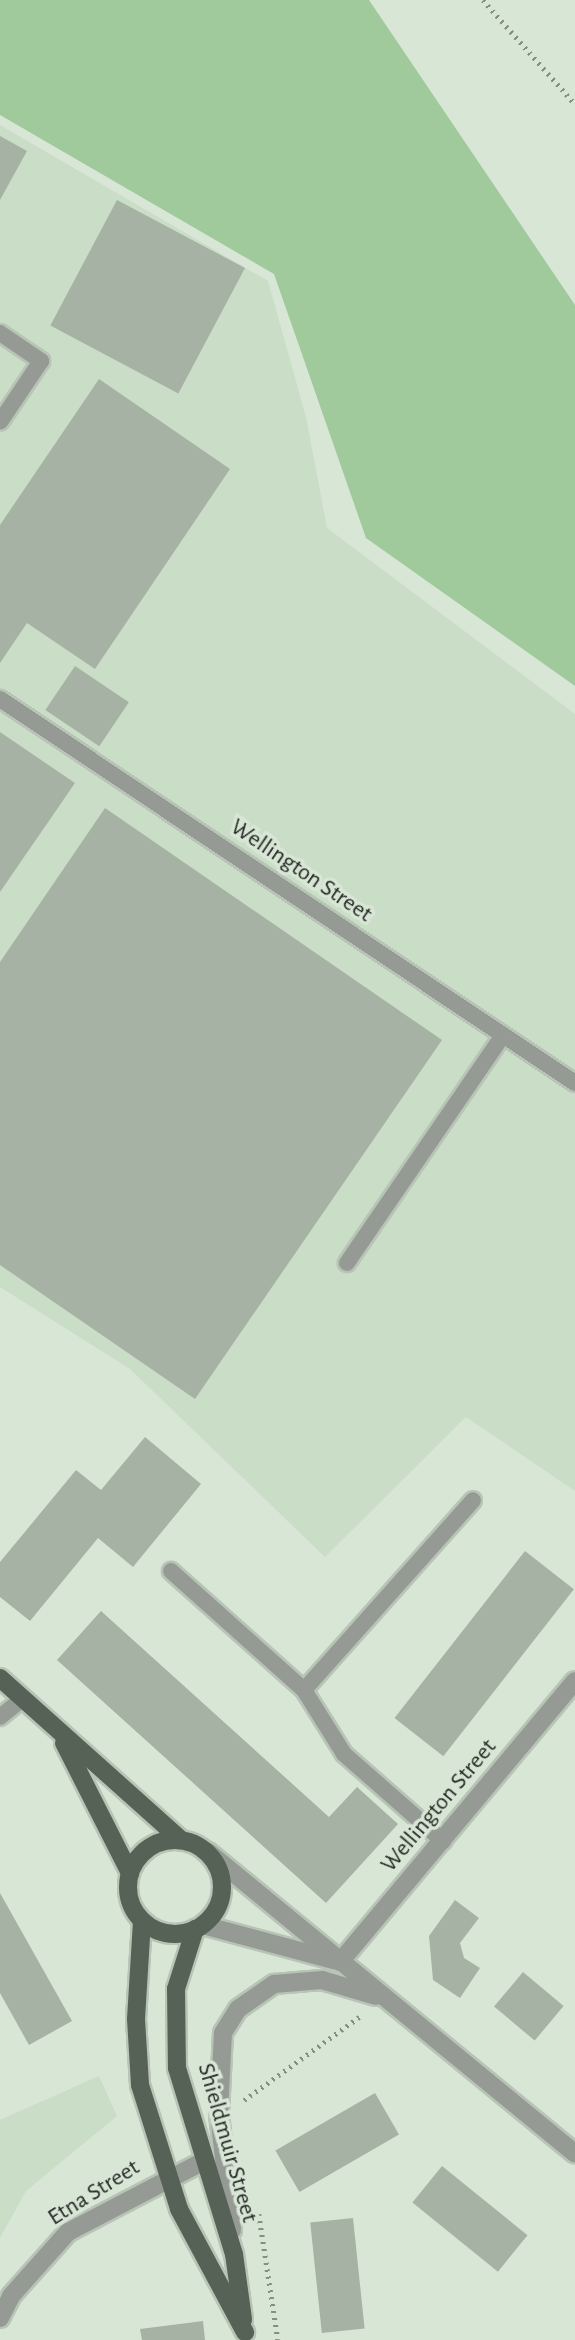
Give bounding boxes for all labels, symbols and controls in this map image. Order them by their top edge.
street label: Wellington Street [225,813,377,929]
street label: Wellington Street [375,1734,503,1878]
street label: Shieldmuir Street [191,2060,263,2226]
street label: Etna Street [43,2154,145,2232]

